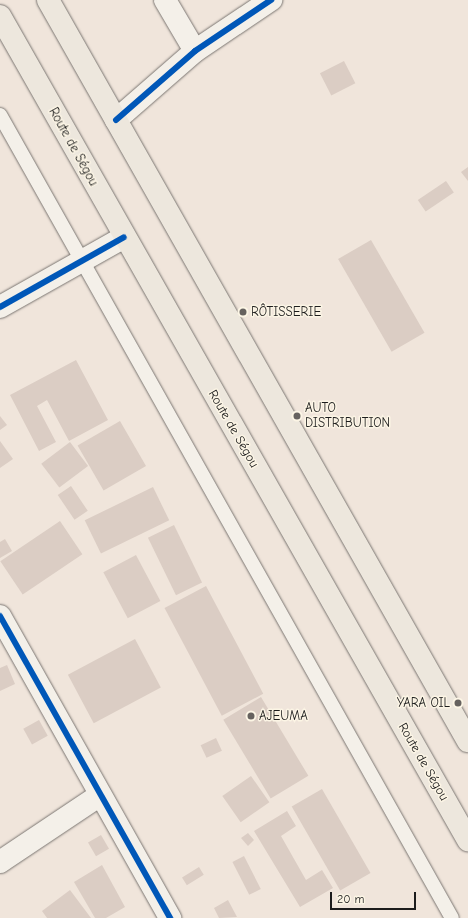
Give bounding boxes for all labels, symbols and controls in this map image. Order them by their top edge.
street label: Route de Ségou [45,105,101,189]
place label: RÔTISSERIE [251,304,321,320]
marker: RÔTISSERIE [238,307,248,317]
street label: Route de Ségou [204,387,262,471]
place label: AUTO DISTRIBUTION [305,401,390,432]
marker: AUTO DISTRIBUTION [292,411,302,421]
place label: YARA OIL [397,695,450,711]
marker: YARA OIL [453,698,463,708]
place label: AJEUMA [259,708,308,724]
marker: AJEUMA [246,711,256,721]
street label: Route de Ségou [394,720,452,804]
scale bar [332,884,418,910]
text: 20 m [337,892,365,906]

